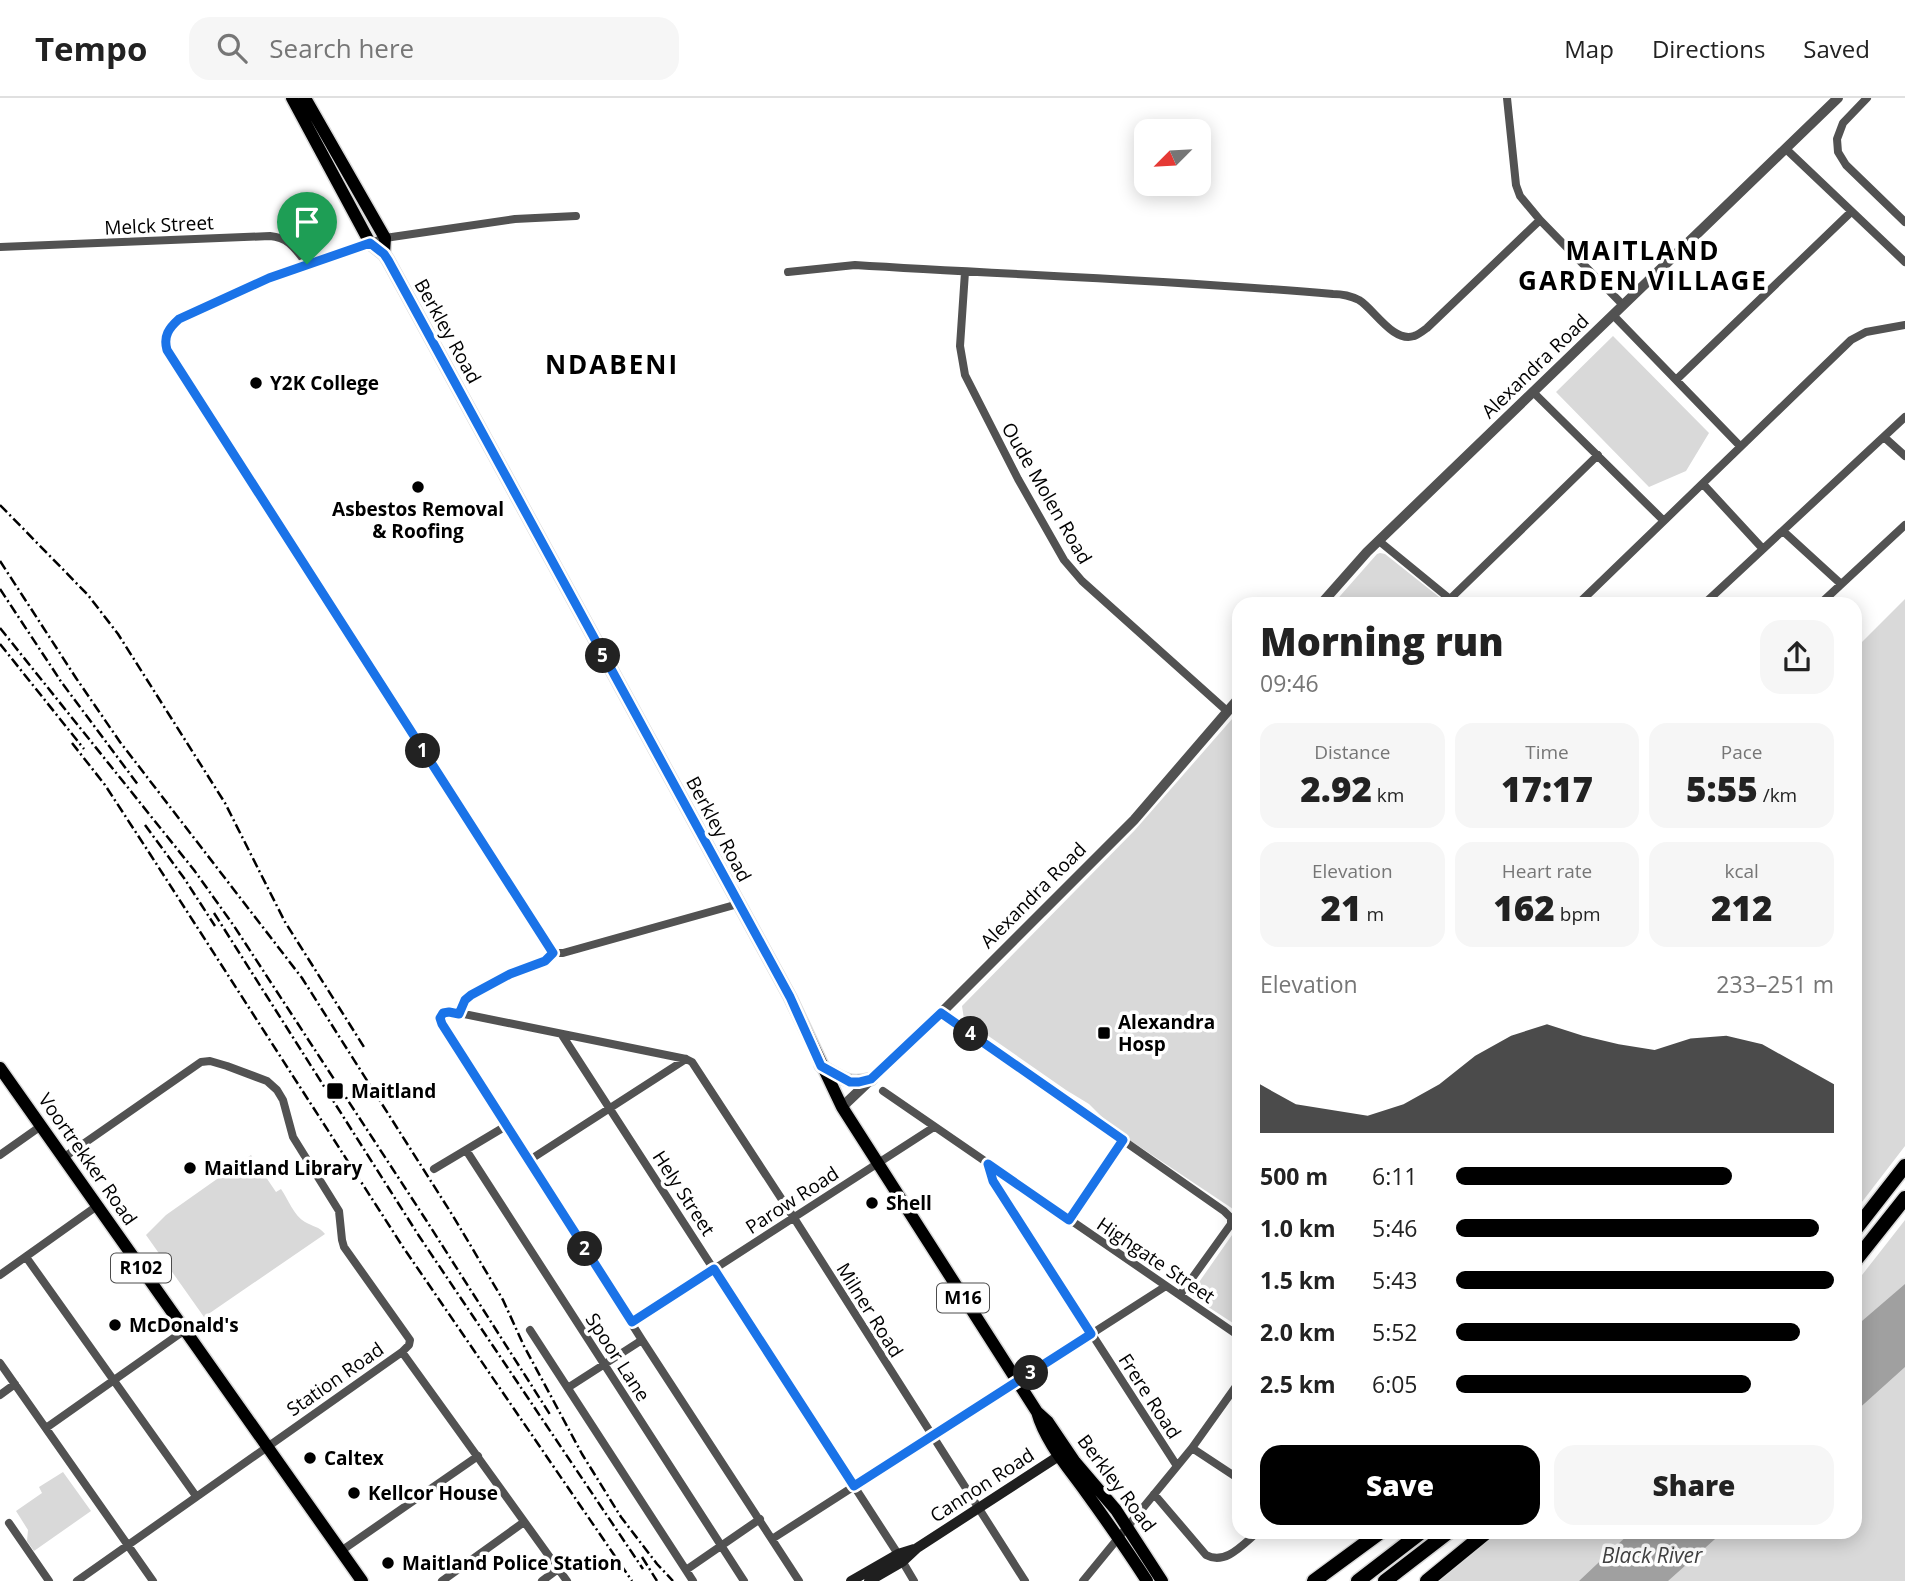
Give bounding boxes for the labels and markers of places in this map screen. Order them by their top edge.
pin [277,192,337,264]
place label: Y2K College [270,370,379,396]
marker: Y2K College [248,375,264,391]
marker: Asbestos Removal & Roofing [410,479,426,495]
place label: Asbestos Removal & Roofing [332,496,504,544]
pin: 5 [586,638,620,674]
pin: 1 [406,734,440,768]
place label: Alexandra Hosp [1118,1009,1215,1057]
pin: 4 [954,1016,988,1052]
marker: Alexandra Hosp [1096,1025,1112,1041]
place label: Maitland [351,1078,436,1104]
marker: Maitland [325,1081,345,1101]
place label: Maitland Library [204,1155,362,1181]
marker: Maitland Library [182,1160,198,1176]
place label: Shell [886,1190,932,1216]
marker: Shell [864,1195,880,1211]
pin: 2 [568,1232,602,1266]
place label: McDonald's [129,1312,239,1338]
marker: McDonald's [107,1317,123,1333]
pin: 3 [1014,1356,1048,1390]
place label: Caltex [324,1445,384,1471]
marker: Caltex [302,1450,318,1466]
place label: Kellcor House [368,1480,498,1506]
marker: Kellcor House [346,1485,362,1501]
place label: Maitland Police Station [402,1550,622,1576]
marker: Maitland Police Station [380,1555,396,1571]

